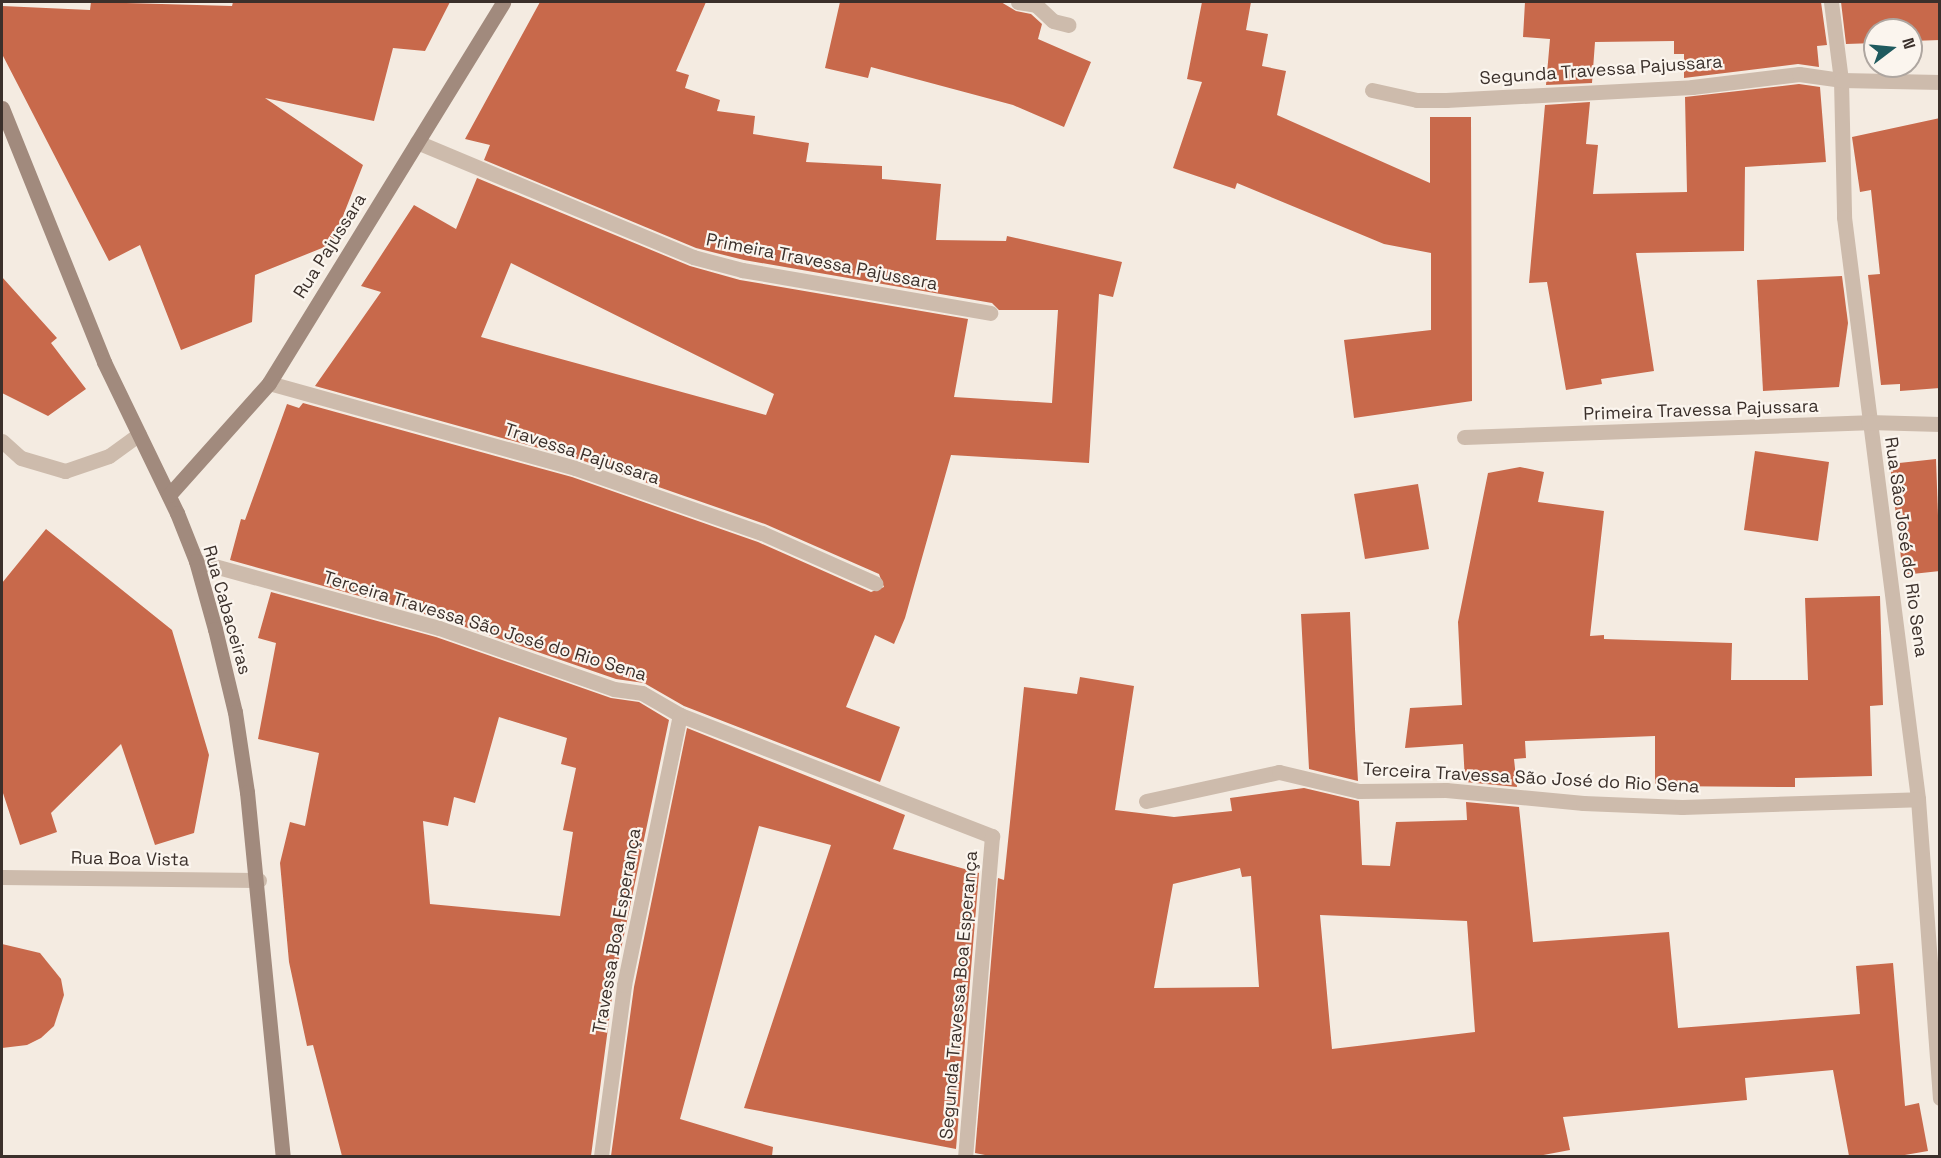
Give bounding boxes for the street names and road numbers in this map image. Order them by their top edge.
street label: Segunda Travessa Pajussara [1479,51,1723,89]
street label: Rua Pajussara [289,189,371,303]
street label: Primeira Travessa Pajussara [704,229,940,295]
street label: Primeira Travessa Pajussara [1583,395,1819,425]
street label: Travessa Pajussara [502,419,662,489]
street label: Rua Sâo José do Rio Sena [1880,435,1932,659]
street label: Rua Cabaceiras [198,543,256,677]
street label: Terceira Travessa São José do Rio Sena [320,566,650,686]
street label: Terceira Travessa São José do Rio Sena [1362,758,1700,798]
street label: Travessa Boa Esperança [588,827,646,1035]
street label: Rua Boa Vista [70,847,190,871]
street label: Segunda Travessa Boa Esperança [936,850,982,1140]

